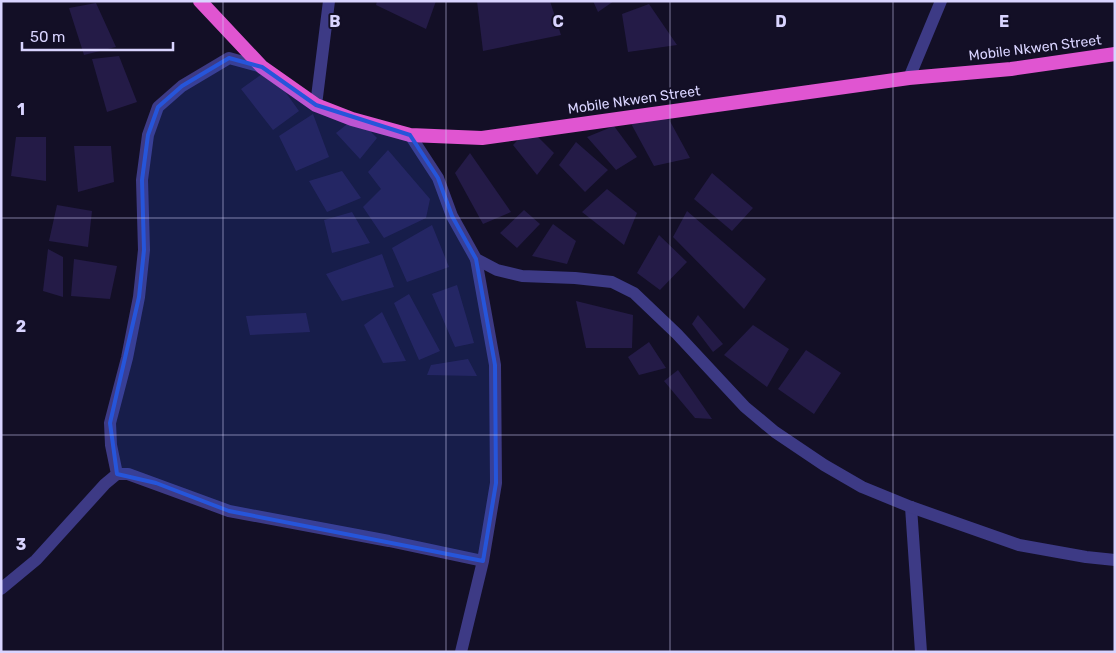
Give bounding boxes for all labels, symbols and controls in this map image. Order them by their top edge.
text: B [329,12,341,31]
text: C [552,12,564,31]
text: D [775,12,787,31]
text: E [999,12,1009,31]
scale bar [22,20,174,52]
text: 50 m [30,28,65,46]
street label: Mobile Nkwen Street [968,31,1103,65]
street label: Mobile Nkwen Street [567,82,702,118]
text: 1 [17,100,25,119]
text: 2 [16,317,26,336]
text: 3 [16,535,26,554]

